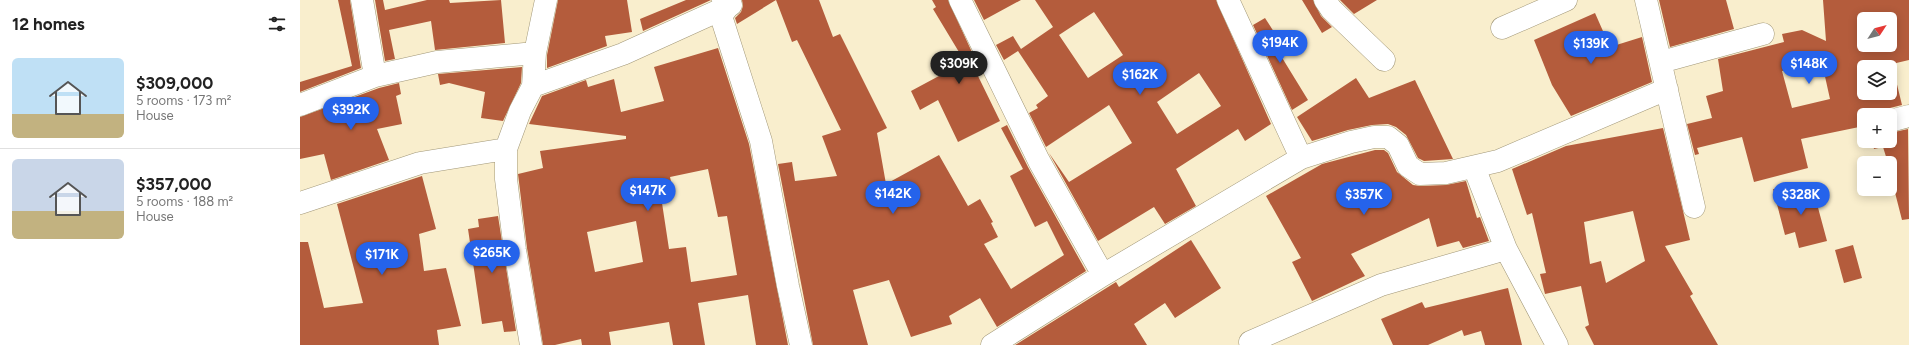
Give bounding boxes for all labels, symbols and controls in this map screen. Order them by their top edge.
north arrow [1857,12,1897,52]
map controls [1857,12,1897,196]
icon: filters [266,13,288,35]
text: 12 homes [12,14,85,34]
pin: $194K [1252,30,1308,64]
pin: $139K [1563,31,1619,65]
text: $194K [1261,35,1299,50]
text: $139K [1573,36,1609,51]
pin: $309K [931,51,987,85]
pin: $148K [1781,51,1837,85]
text: $309K [939,56,979,71]
text: $148K [1790,56,1828,71]
button: layers [1857,60,1897,100]
pin: $162K [1112,62,1168,96]
text: $162K [1122,67,1158,82]
text: $309,000 [136,73,213,93]
icon: home [44,74,92,122]
text: 5 rooms · 173 m² [136,93,231,108]
pin: $392K [323,97,379,131]
text: $392K [332,102,370,117]
text: House [136,108,174,123]
button: + [1857,108,1897,148]
button: − [1857,156,1897,196]
text: $357,000 [136,174,212,194]
icon: home [44,175,92,223]
pin: $147K [620,178,676,212]
pin: $142K [865,181,921,215]
pin: $357K [1336,182,1392,216]
pin: $328K [1773,182,1829,216]
text: $147K [630,183,666,198]
text: $142K [874,186,912,201]
text: $357K [1345,187,1383,202]
text: $328K [1782,187,1820,202]
text: 5 rooms · 188 m² [136,194,233,209]
text: House [136,209,174,224]
pin: $265K [464,240,520,274]
pin: $171K [354,242,410,276]
text: $265K [473,245,511,260]
text: $171K [365,247,399,262]

